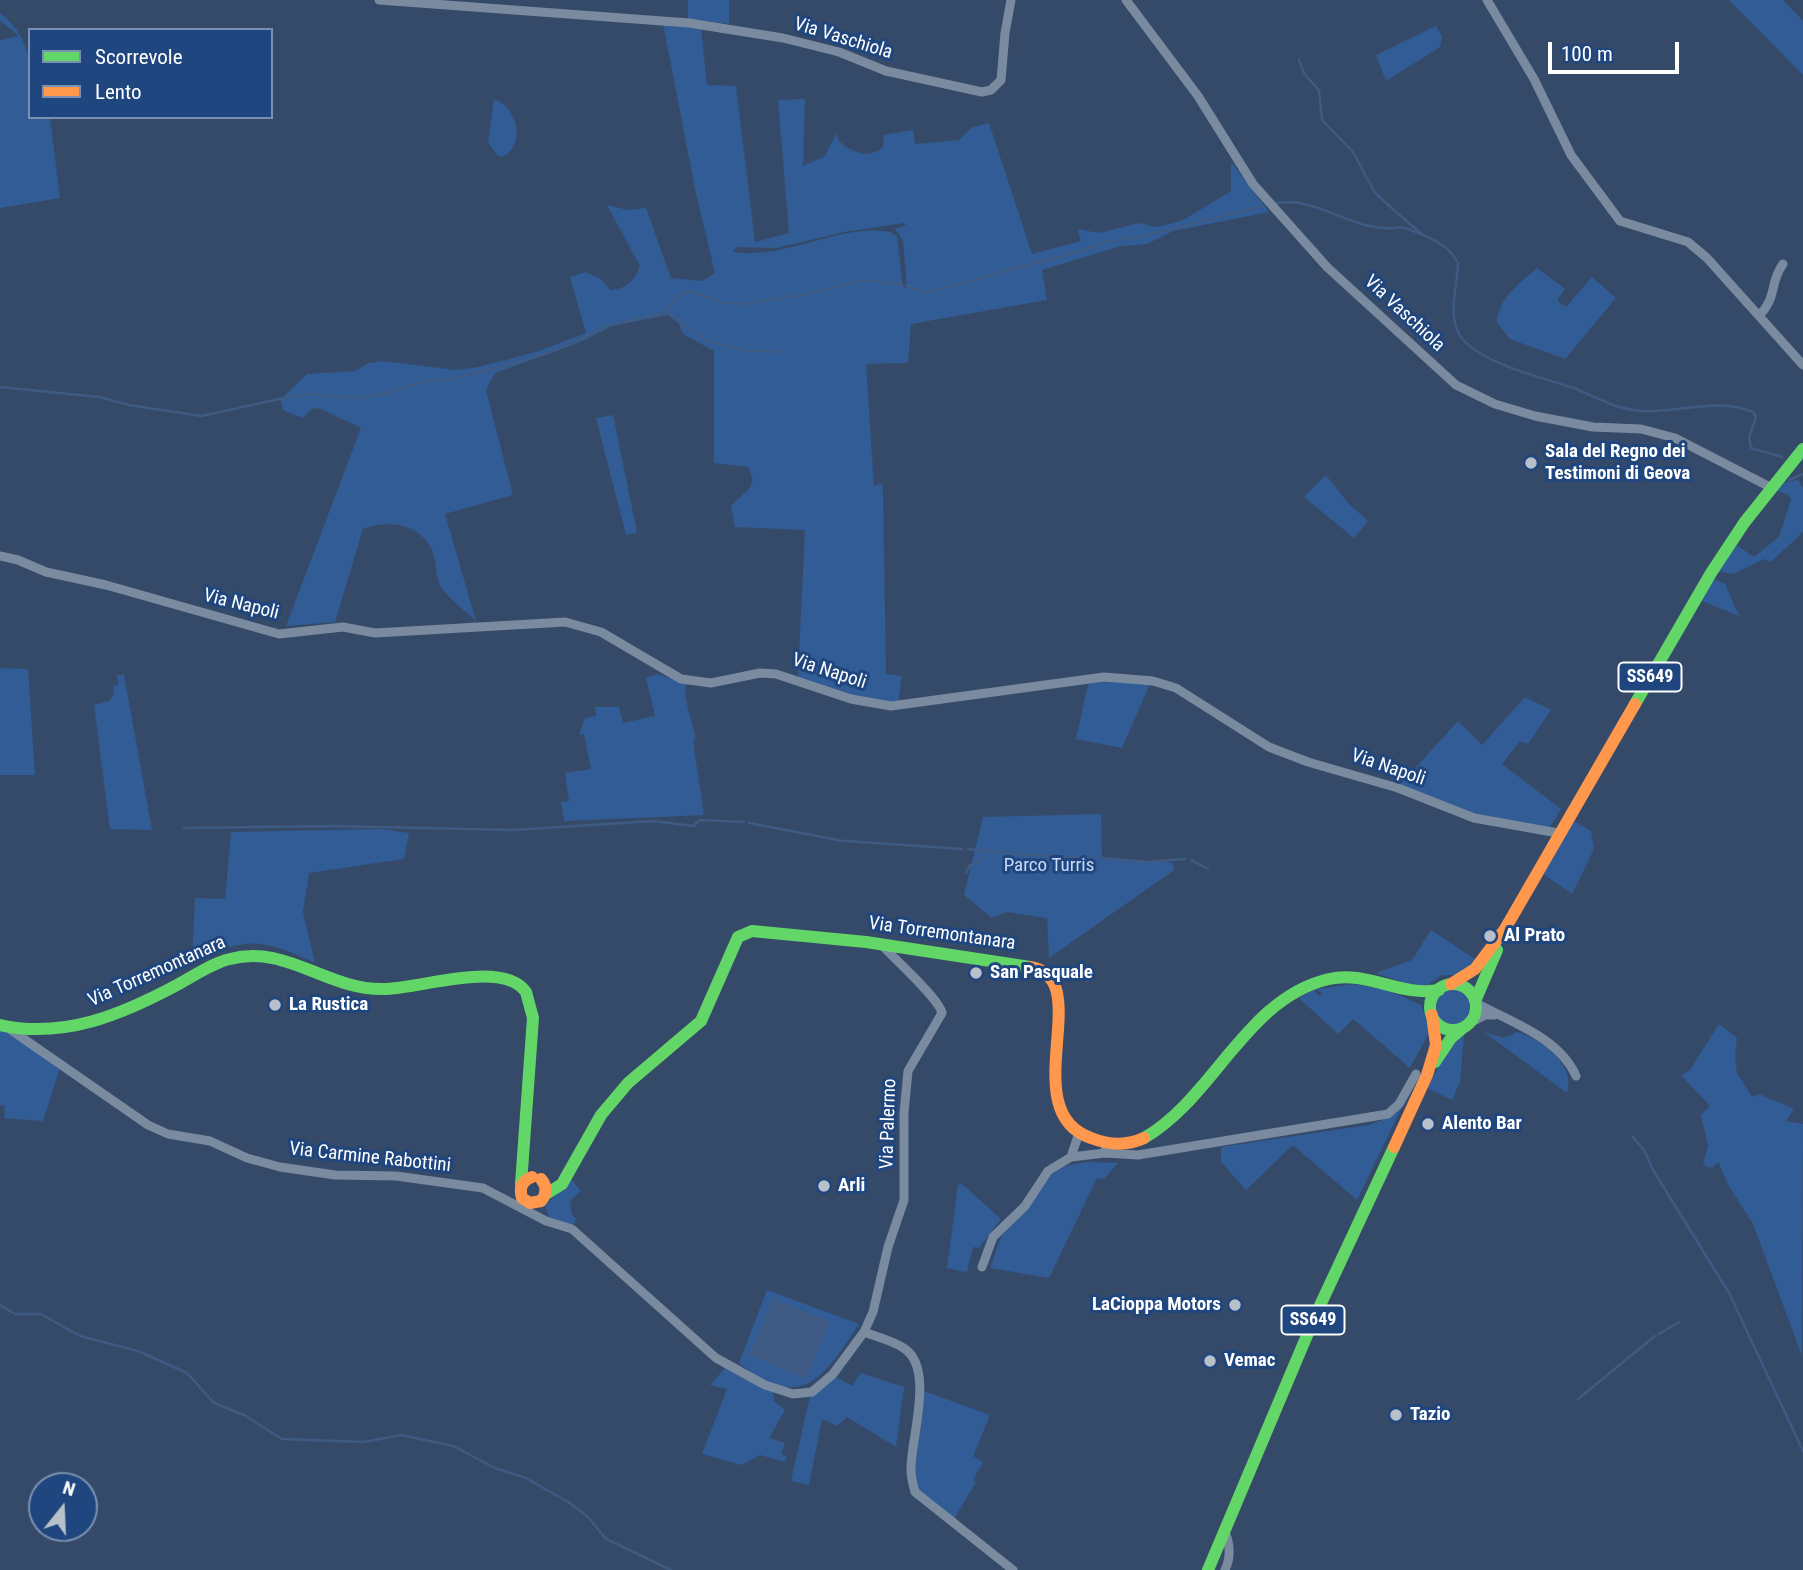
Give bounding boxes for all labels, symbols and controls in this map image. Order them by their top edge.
street label: Via Vaschiola [791,13,895,65]
legend [28,28,273,119]
scale bar [1551,28,1682,72]
text: 100 m [1561,42,1613,66]
text: Scorrevole [95,45,182,69]
text: Lento [95,80,142,104]
street label: Via Vaschiola [1359,271,1449,357]
place label: Sala del Regno dei Testimoni di Geova [1545,441,1690,485]
marker: Sala del Regno dei Testimoni di Geova [1523,455,1539,471]
street label: Via Napoli [201,585,281,625]
street label: Via Napoli [789,649,869,695]
road number: SS649 [1618,662,1682,692]
street label: Via Napoli [1348,745,1428,791]
park label: Parco Turris [1004,855,1094,877]
street label: Via Torremontanara [867,912,1017,956]
place label: Al Prato [1504,925,1565,947]
marker: Al Prato [1482,928,1498,944]
street label: Via Torremontanara [85,932,229,1012]
place label: San Pasquale [990,962,1093,984]
marker: San Pasquale [968,965,984,981]
place label: La Rustica [289,994,368,1016]
marker: La Rustica [267,997,283,1013]
street label: Via Palermo [876,1078,902,1170]
place label: Alento Bar [1442,1113,1522,1135]
marker: Alento Bar [1420,1116,1436,1132]
street label: Via Carmine Rabottini [288,1138,452,1178]
place label: Arli [838,1175,865,1197]
marker: Arli [816,1178,832,1194]
place label: LaCioppa Motors [1092,1294,1221,1316]
marker: LaCioppa Motors [1227,1297,1243,1313]
road number: SS649 [1282,1306,1344,1335]
place label: Vemac [1224,1350,1275,1372]
marker: Vemac [1202,1353,1218,1369]
place label: Tazio [1410,1404,1451,1426]
marker: Tazio [1388,1407,1404,1423]
north arrow [28,1472,98,1542]
text: N [60,1476,78,1501]

